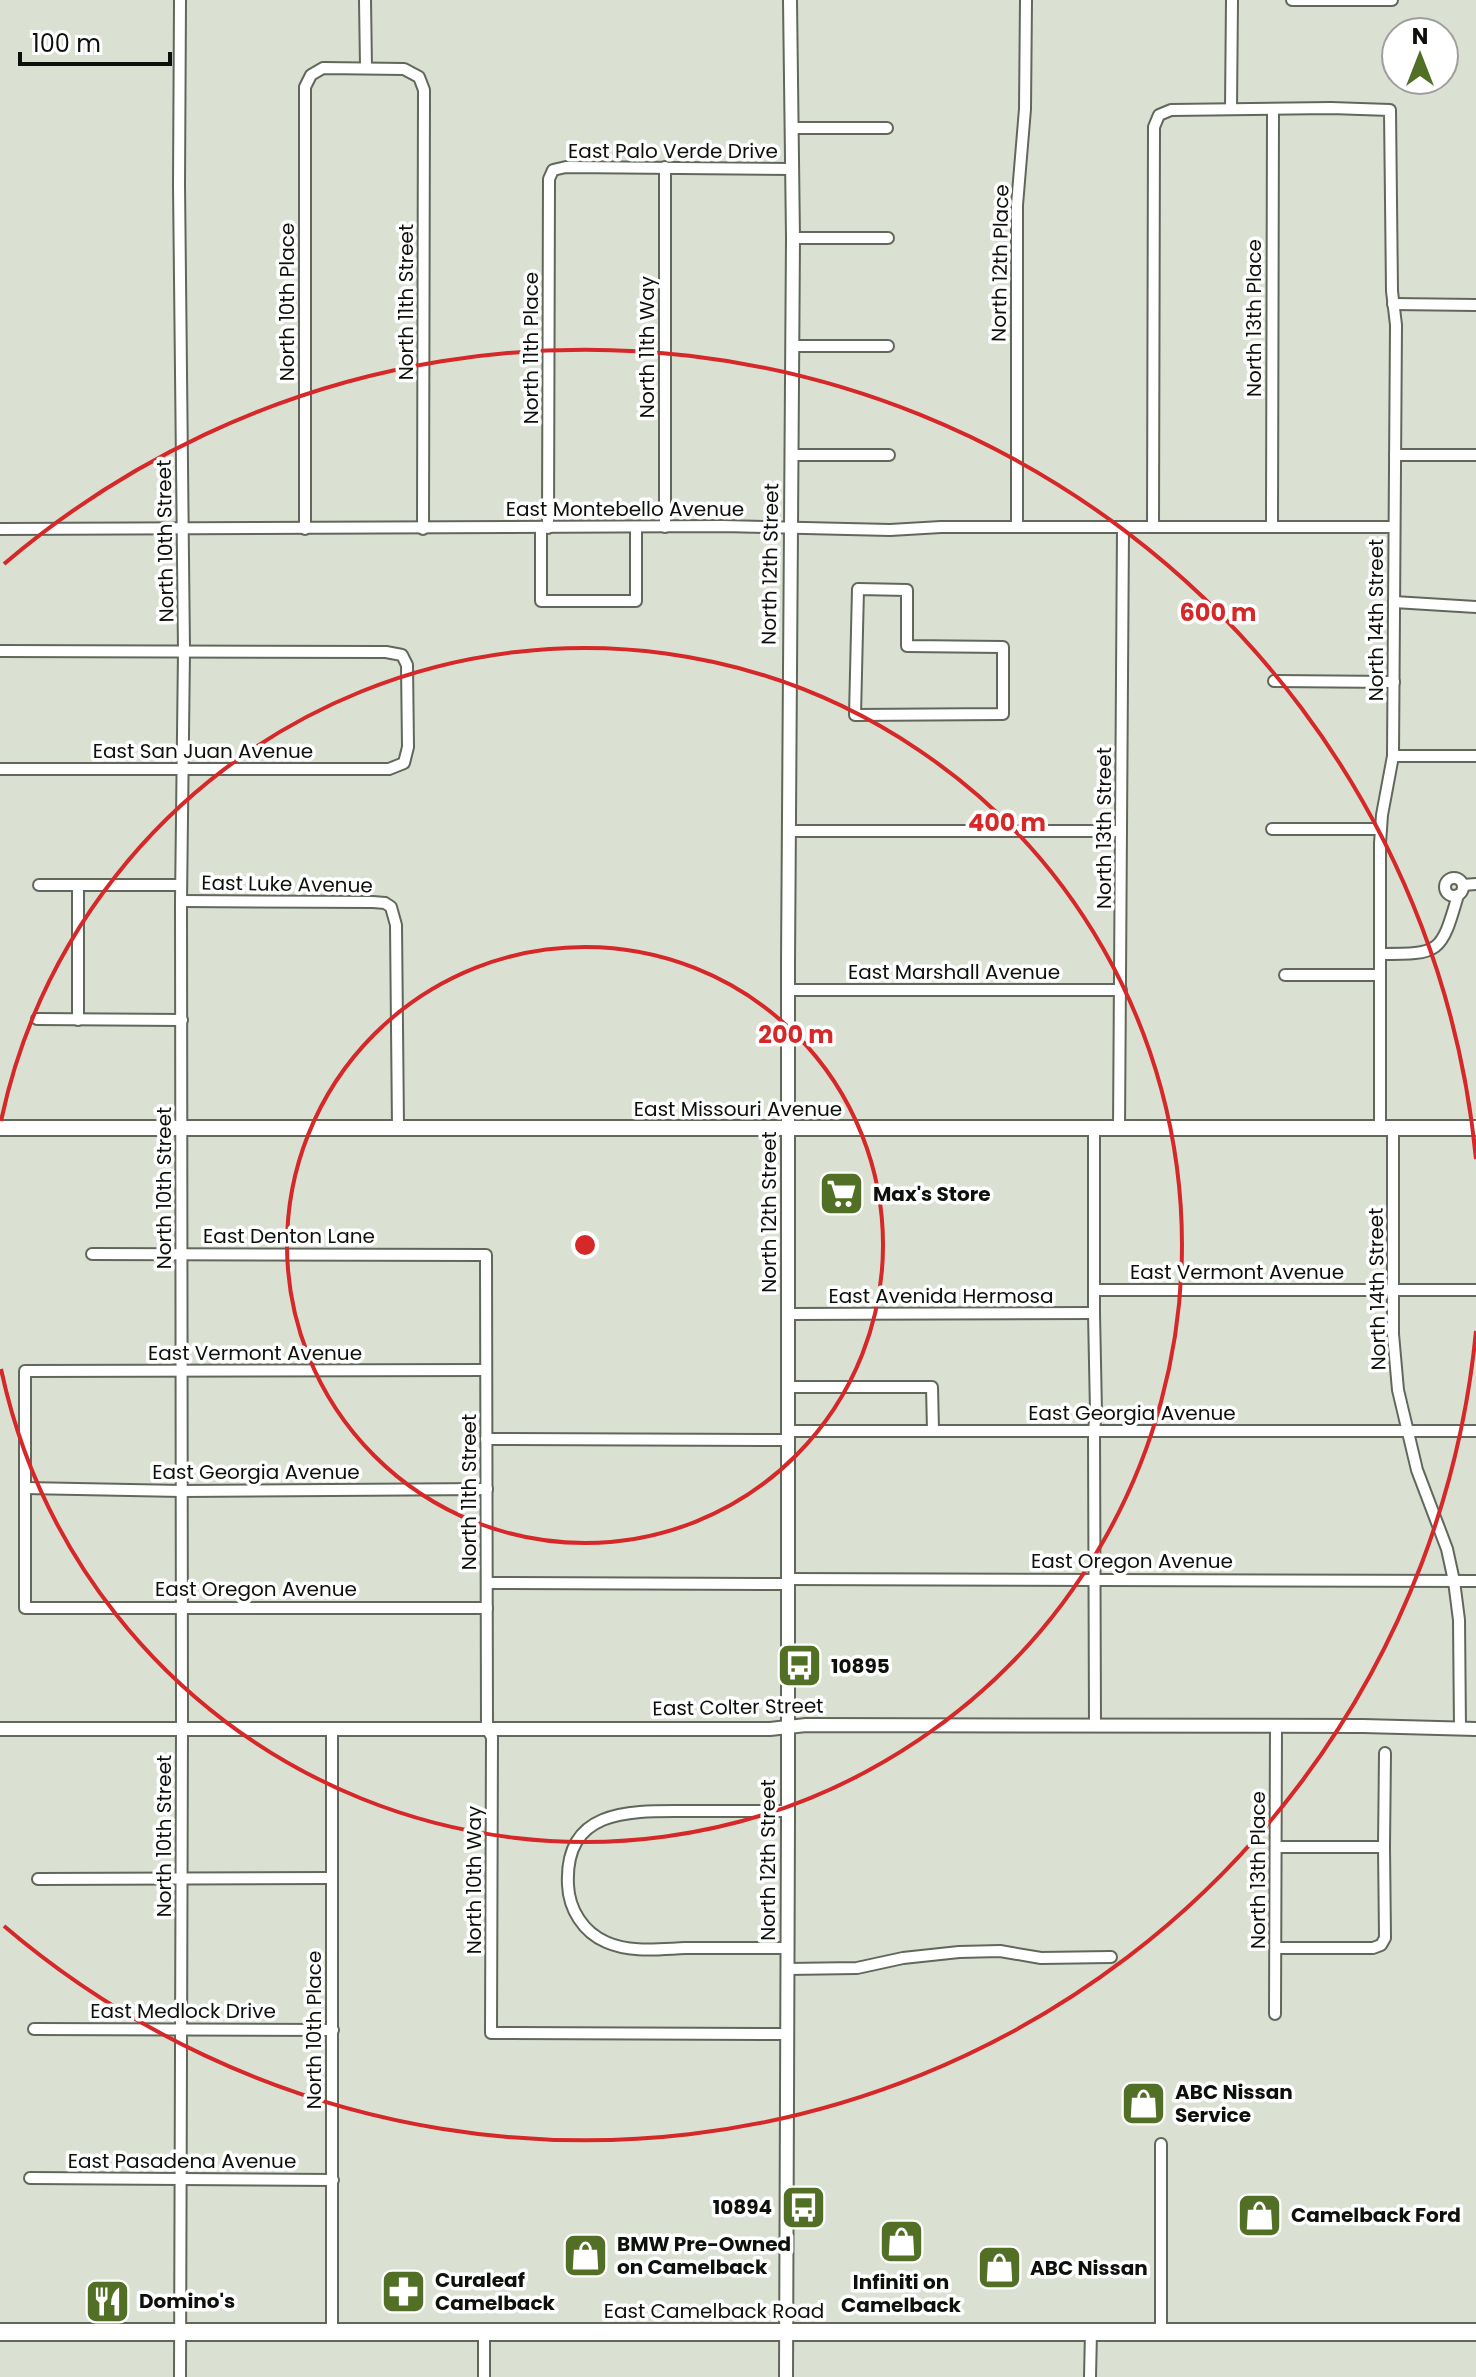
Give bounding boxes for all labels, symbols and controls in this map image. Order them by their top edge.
scale bar [20,16,170,66]
north arrow [1380,16,1460,96]
text: N [1412,21,1428,52]
text: 100 m [32,27,101,60]
street label: East Palo Verde Drive [568,137,778,165]
street label: North 12th Place [985,184,1015,342]
street label: North 10th Place [273,223,301,381]
street label: North 11th Street [392,224,420,380]
street label: North 13th Place [1240,239,1268,397]
street label: North 11th Place [517,272,545,424]
street label: North 11th Way [633,276,661,418]
street label: North 10th Street [150,459,180,623]
street label: North 12th Street [755,483,785,645]
street label: East Montebello Avenue [506,495,744,523]
street label: North 14th Street [1362,539,1390,701]
text: 600 m [1179,596,1257,629]
street label: East San Juan Avenue [93,737,313,765]
street label: North 13th Street [1090,747,1118,909]
text: 400 m [968,806,1046,839]
street label: East Luke Avenue [201,869,373,899]
street label: East Marshall Avenue [848,958,1060,986]
text: 200 m [758,1018,834,1051]
street label: East Missouri Avenue [634,1095,842,1123]
street label: North 10th Street [150,1107,178,1269]
street label: North 12th Street [755,1131,783,1293]
supermarket icon: Max's Store [818,1170,866,1218]
place label: Max's Store [873,1180,991,1208]
street label: North 14th Street [1362,1207,1392,1371]
street label: East Denton Lane [203,1222,375,1250]
centre of rings [571,1231,599,1259]
street label: East Vermont Avenue [1130,1258,1344,1286]
street label: East Avenida Hermosa [828,1282,1054,1310]
street label: East Vermont Avenue [148,1339,362,1367]
street label: East Georgia Avenue [1028,1399,1236,1427]
street label: North 11th Street [455,1414,483,1570]
street label: East Georgia Avenue [152,1458,360,1486]
street label: East Oregon Avenue [1031,1547,1233,1575]
street label: East Oregon Avenue [155,1575,357,1603]
bus stop icon: 10895 [776,1642,824,1690]
place label: 10895 [831,1652,890,1680]
street label: East Colter Street [652,1692,824,1722]
street label: North 10th Street [150,1755,178,1917]
street label: North 12th Street [754,1779,782,1941]
street label: North 13th Place [1244,1791,1272,1949]
street label: North 10th Way [460,1806,488,1954]
street label: North 10th Place [300,1951,328,2109]
street label: East Medlock Drive [90,1997,276,2025]
place label: ABC Nissan Service [1175,2078,1293,2129]
shop icon: ABC Nissan Service [1120,2080,1168,2128]
street label: East Pasadena Avenue [68,2147,296,2175]
bus stop icon: 10894 [779,2183,827,2231]
shop icon: Camelback Ford [1236,2191,1284,2239]
place label: 10894 [713,2193,772,2221]
place label: Camelback Ford [1291,2201,1461,2229]
shop icon: Infiniti on Camelback [877,2218,925,2266]
place label: BMW Pre-Owned on Camelback [617,2230,791,2281]
shop icon: BMW Pre-Owned on Camelback [562,2232,610,2280]
shop icon: ABC Nissan [975,2244,1023,2292]
place label: ABC Nissan [1030,2254,1148,2282]
place label: Curaleaf Camelback [435,2266,555,2317]
pharmacy icon: Curaleaf Camelback [380,2267,428,2315]
place label: Infiniti on Camelback [841,2268,962,2319]
restaurant icon: Domino's [84,2277,132,2325]
place label: Domino's [139,2287,235,2315]
street label: East Camelback Road [604,2297,824,2325]

